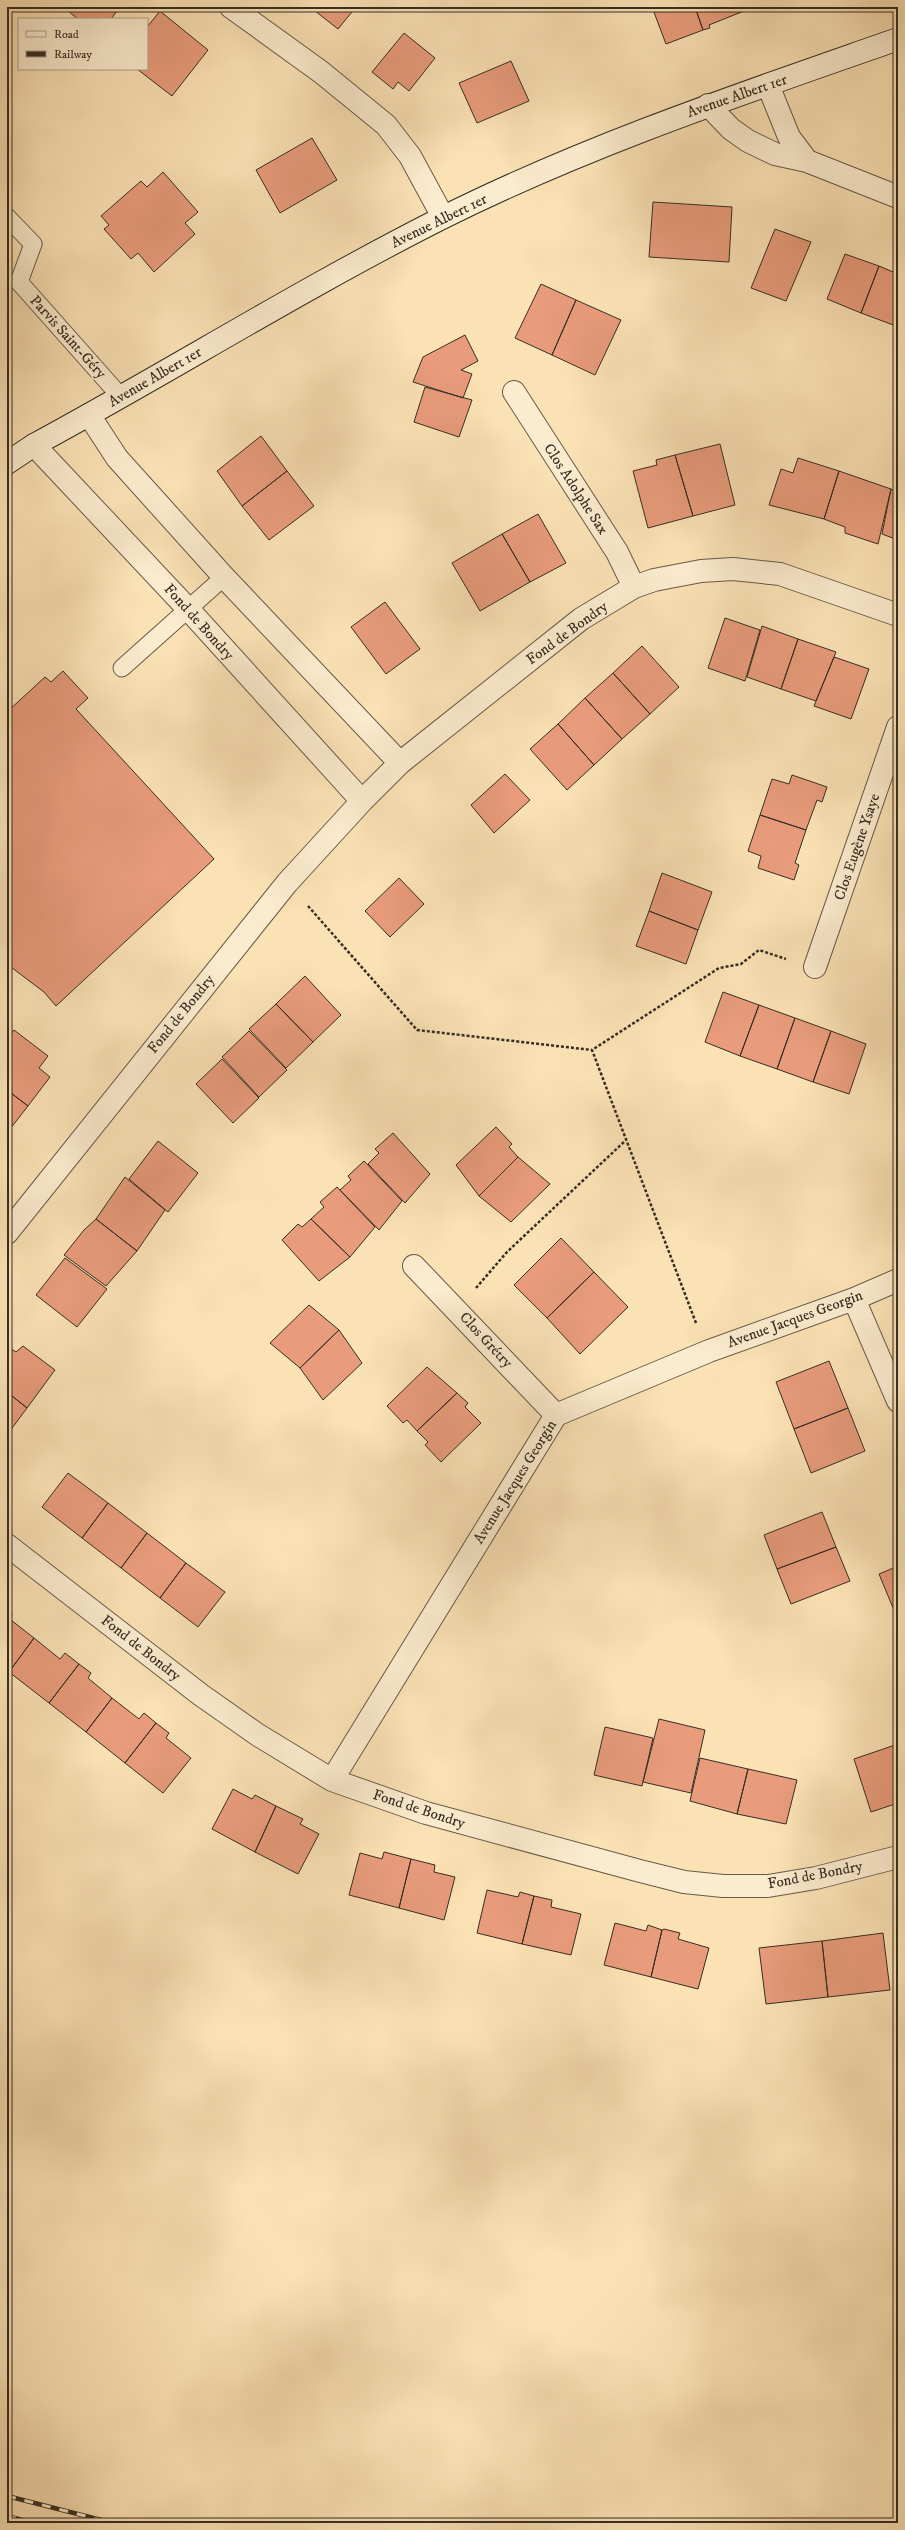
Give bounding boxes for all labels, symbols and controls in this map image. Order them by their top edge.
legend [18,18,148,70]
text: Road [54,27,79,42]
text: Railway [54,47,92,62]
street label: Avenue Albert 1er [684,70,790,122]
street label: Avenue Albert 1er [388,189,491,252]
street label: Parvis Saint-Géry [26,291,111,383]
street label: Avenue Albert 1er [105,342,205,411]
street label: Clos Adolphe Sax [539,440,613,539]
street label: Fond de Bondry [160,580,239,665]
street label: Fond de Bondry [523,597,612,669]
street label: Clos Eugène Ysaye [830,791,884,903]
street label: Fond de Bondry [143,970,219,1057]
street label: Avenue Jacques Georgin [725,1286,865,1352]
street label: Clos Grétry [455,1308,517,1373]
street label: Avenue Jacques Georgin [469,1416,561,1548]
street label: Fond de Bondry [97,1611,185,1686]
street label: Fond de Bondry [370,1785,468,1833]
street label: Fond de Bondry [766,1856,865,1894]

